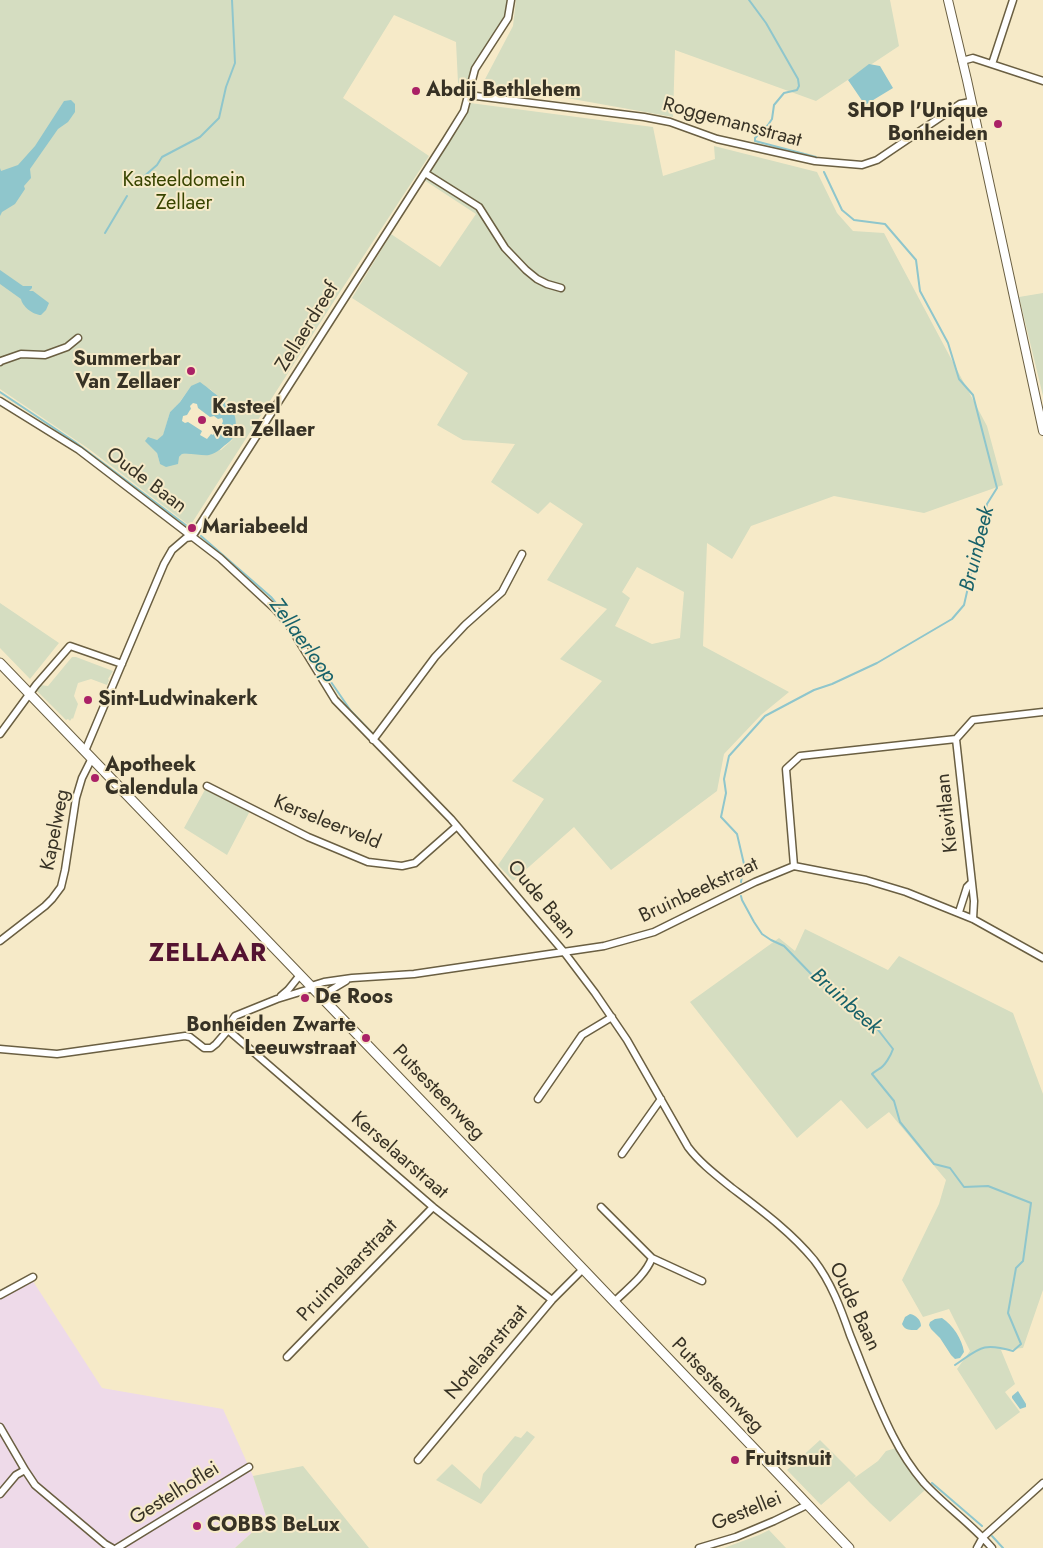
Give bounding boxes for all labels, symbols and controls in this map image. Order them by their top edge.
place label: Abdij Bethlehem [426,79,581,103]
marker: Abdij Bethlehem [410,85,422,97]
street label: Roggemansstraat [660,93,804,153]
place label: SHOP l'Unique Bonheiden [847,100,988,147]
marker: SHOP l'Unique Bonheiden [992,118,1004,130]
park label: Kasteeldomein Zellaer [123,169,245,216]
street label: Zellaerdreef [271,278,345,376]
place label: Summerbar Van Zellaer [73,348,181,395]
marker: Summerbar Van Zellaer [185,365,197,377]
place label: Kasteel van Zellaer [212,396,315,443]
marker: Kasteel van Zellaer [196,414,208,426]
street label: Oude Baan [101,443,191,519]
water label: Bruinbeek [955,504,1001,594]
place label: Mariabeeld [202,516,308,540]
marker: Mariabeeld [186,522,198,534]
water label: Zellaerloop [263,594,341,688]
place label: Sint-Ludwinakerk [98,688,258,712]
marker: Sint-Ludwinakerk [82,694,94,706]
place label: Apotheek Calendula [105,754,198,801]
marker: Apotheek Calendula [89,772,101,784]
street label: Kievitlaan [932,772,964,854]
street label: Kapelweg [36,787,76,873]
street label: Kerseleerveld [270,791,384,855]
street label: Bruinbeekstraat [636,853,762,929]
street label: Oude Baan [501,856,581,944]
district label: ZELLAAR [148,940,268,970]
water label: Bruinbeek [804,964,886,1040]
place label: De Roos [315,986,393,1010]
marker: De Roos [299,992,311,1004]
place label: Bonheiden Zwarte Leeuwstraat [186,1014,356,1061]
marker: Bonheiden Zwarte Leeuwstraat [360,1032,372,1044]
street label: Putsesteenweg [387,1040,489,1146]
street label: Kerselaarstraat [346,1107,452,1205]
street label: Pruimelaarstraat [293,1215,403,1327]
street label: Oude Baan [823,1259,885,1355]
street label: Notelaarstraat [441,1301,533,1405]
street label: Putsesteenweg [666,1333,768,1439]
place label: Fruitsnuit [745,1448,831,1472]
marker: Fruitsnuit [729,1454,741,1466]
street label: Gestelhoflei [126,1457,224,1531]
street label: Gestellei [708,1487,786,1537]
place label: COBBS BeLux [207,1514,340,1538]
marker: COBBS BeLux [191,1520,203,1532]

